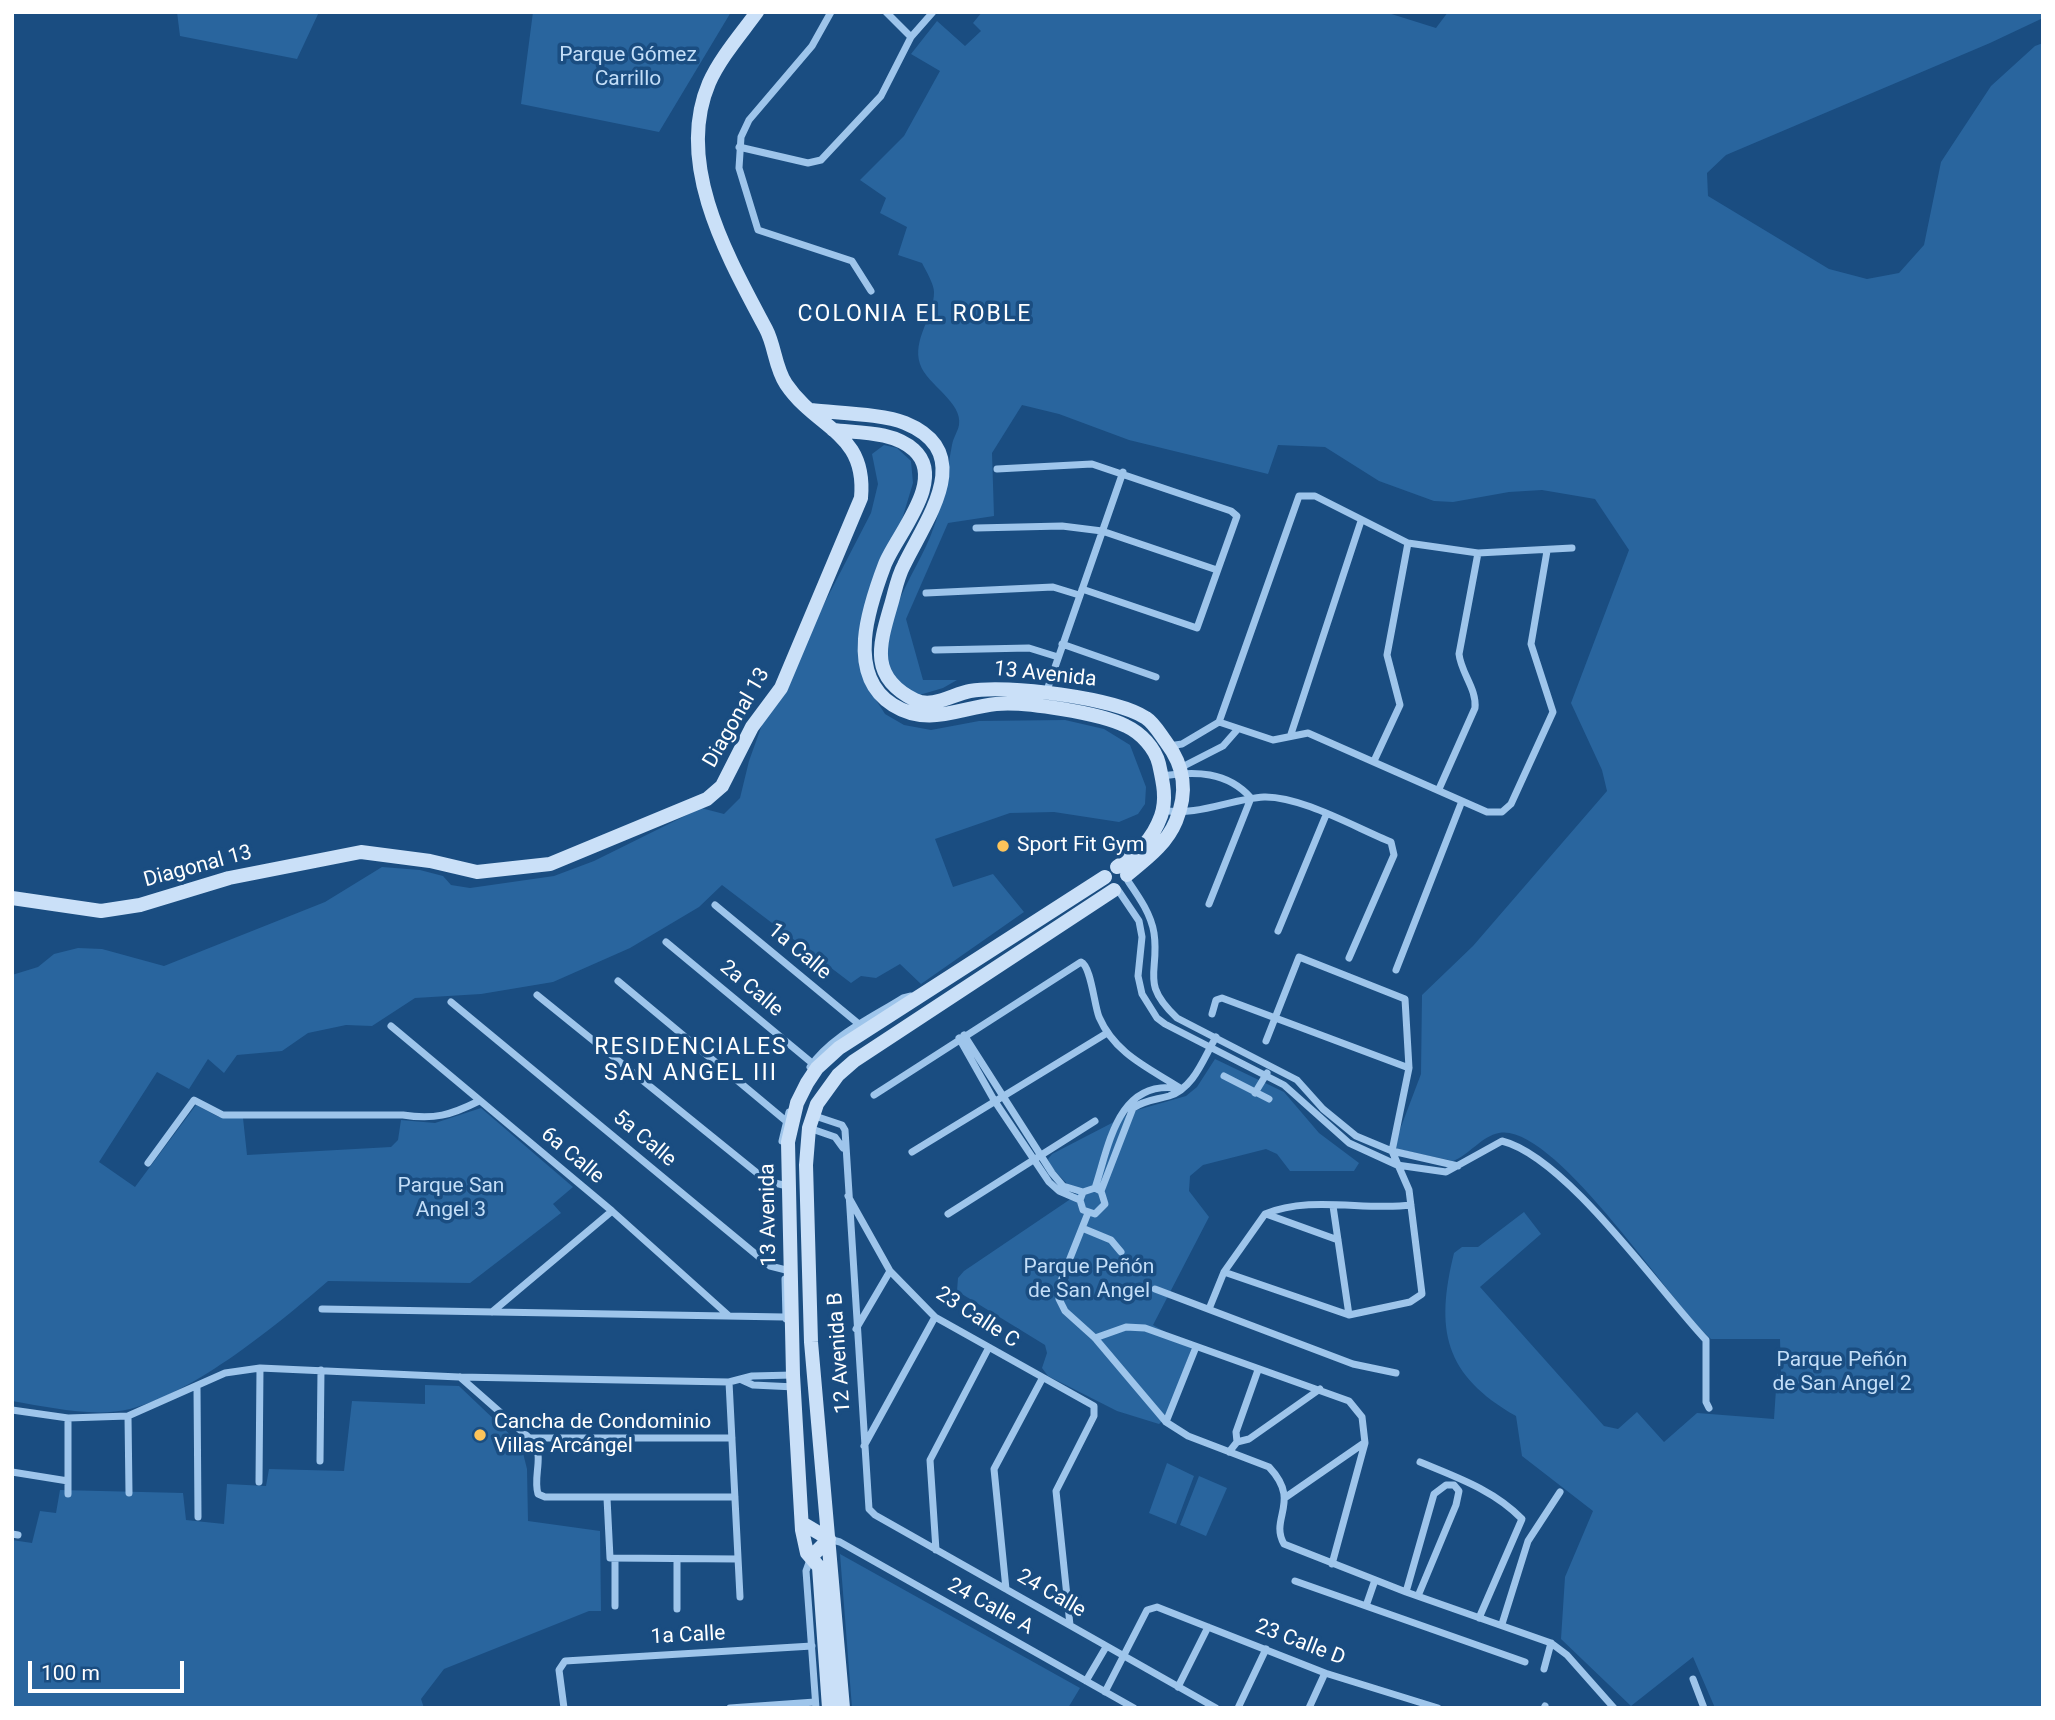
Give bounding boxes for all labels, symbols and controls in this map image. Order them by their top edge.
park label: Parque Gómez Carrillo [559,43,697,93]
district label: COLONIA EL ROBLE [800,301,1030,329]
street label: 13 Avenida [992,657,1098,693]
street label: Diagonal 13 [698,664,776,772]
place label: Sport Fit Gym [1017,833,1144,859]
marker: Sport Fit Gym [995,838,1011,854]
street label: Diagonal 13 [141,840,255,894]
street label: 1a Calle [762,918,836,986]
street label: 2a Calle [714,955,788,1023]
district label: RESIDENCIALES SAN ANGEL III [596,1034,786,1088]
street label: 5a Calle [607,1105,681,1173]
street label: 6a Calle [535,1122,609,1190]
street label: 13 Avenida [756,1163,782,1267]
park label: Parque San Angel 3 [398,1174,504,1224]
park label: Parque Peñón de San Angel [1024,1255,1154,1305]
street label: 23 Calle C [931,1282,1023,1354]
street label: 12 Avenida B [823,1292,857,1414]
park label: Parque Peñón de San Angel 2 [1772,1348,1912,1398]
place label: Cancha de Condominio Villas Arcángel [494,1410,711,1460]
marker: Cancha de Condominio Villas Arcángel [472,1427,488,1443]
street label: 24 Calle [1012,1564,1090,1624]
street label: 24 Calle A [943,1573,1037,1641]
street label: 23 Calle D [1251,1614,1349,1672]
street label: 1a Calle [650,1621,726,1651]
scale bar [32,1646,187,1690]
text: 100 m [41,1661,100,1685]

